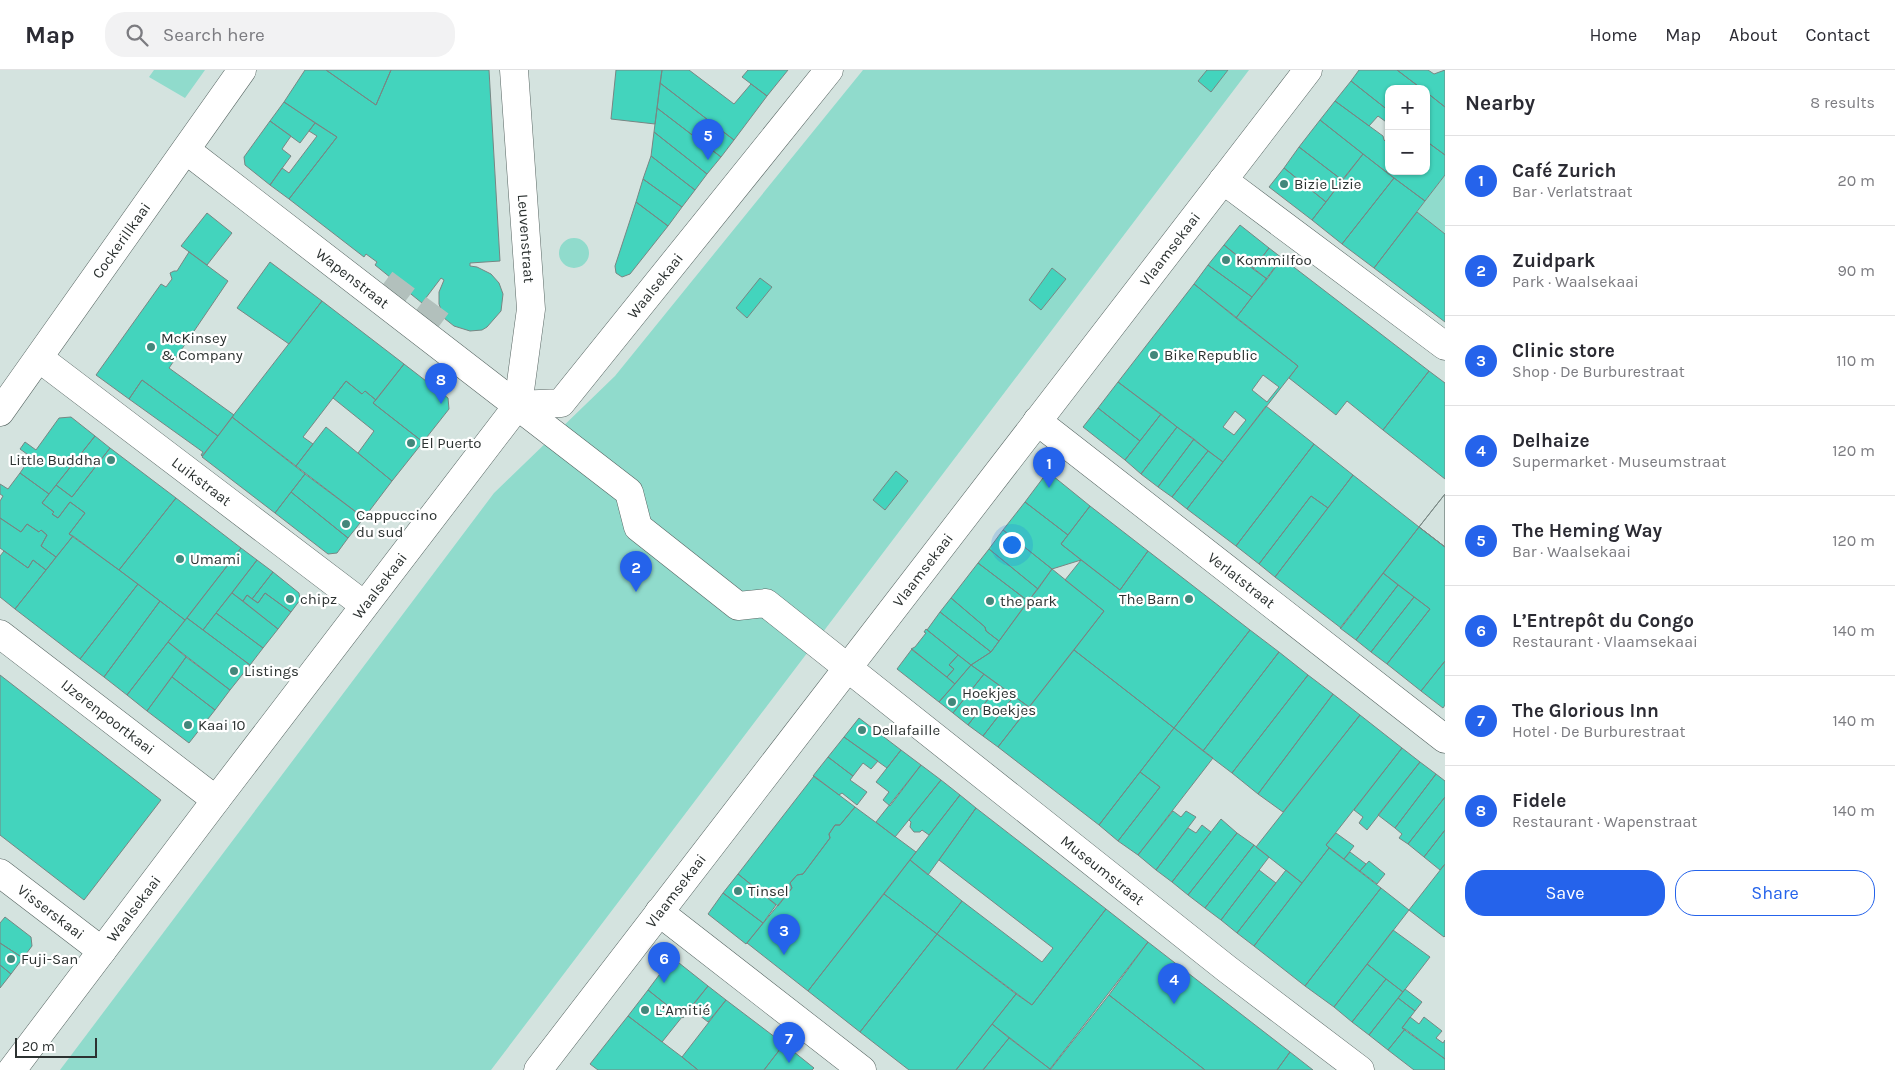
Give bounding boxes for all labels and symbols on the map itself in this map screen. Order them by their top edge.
pin: 5 [692,119,724,160]
place label: Bizie Lizie [1294,175,1361,193]
marker: Bizie Lizie [1278,178,1290,190]
street label: Leuvenstraat [514,193,538,284]
street label: Cockerillkaai [88,199,154,282]
street label: Vlaamsekaai [1136,209,1204,290]
street label: Wapenstraat [312,244,393,313]
street label: Waalsekaai [624,250,687,322]
place label: Kommilfoo [1236,251,1312,269]
marker: Kommilfoo [1220,254,1232,266]
place label: McKinsey & Company [161,329,243,364]
marker: McKinsey & Company [145,341,157,353]
place label: Bike Republic [1164,346,1258,364]
marker: Bike Republic [1148,349,1160,361]
pin: 8 [425,363,457,404]
place label: El Puerto [421,434,482,452]
marker: El Puerto [405,437,417,449]
pin: 1 [1033,447,1065,488]
place label: Little Buddha [9,451,101,469]
street label: Luikstraat [168,453,235,510]
marker: Little Buddha [105,454,117,466]
place label: Cappuccino du sud [356,506,437,541]
marker: Cappuccino du sud [340,518,352,530]
street label: Vlaamsekaai [889,530,957,611]
your location [999,532,1025,558]
street label: Verlatstraat [1204,548,1279,612]
street label: Waalsekaai [349,549,411,623]
place label: Umami [190,550,241,568]
pin: 2 [620,551,652,592]
marker: Umami [174,553,186,565]
place label: chipz [300,590,337,608]
place label: The Barn [1119,590,1179,608]
place label: the park [1000,592,1057,610]
marker: chipz [284,593,296,605]
marker: The Barn [1183,593,1195,605]
marker: the park [984,595,996,607]
place label: Listings [244,662,299,680]
marker: Listings [228,665,240,677]
street label: IJzerenpoortkaai [58,675,158,758]
place label: Hoekjes en Boekjes [962,684,1036,719]
marker: Hoekjes en Boekjes [946,696,958,708]
place label: Kaai 10 [198,716,246,734]
marker: Kaai 10 [182,719,194,731]
place label: Dellafaille [872,721,940,739]
marker: Dellafaille [856,724,868,736]
street label: Museumstraat [1057,831,1148,909]
street label: Vlaamsekaai [642,850,710,931]
street label: Waalsekaai [103,872,165,946]
street label: Visserskaai [14,881,88,943]
place label: Tinsel [748,882,789,900]
marker: Tinsel [732,885,744,897]
pin: 3 [768,914,800,955]
pin: 6 [648,942,680,983]
place label: Fuji-San [21,950,78,968]
marker: Fuji-San [5,953,17,965]
pin: 4 [1158,963,1190,1004]
place label: L’Amitié [655,1001,710,1019]
marker: L’Amitié [639,1004,651,1016]
pin: 7 [773,1022,805,1063]
scale bar [15,1035,98,1058]

